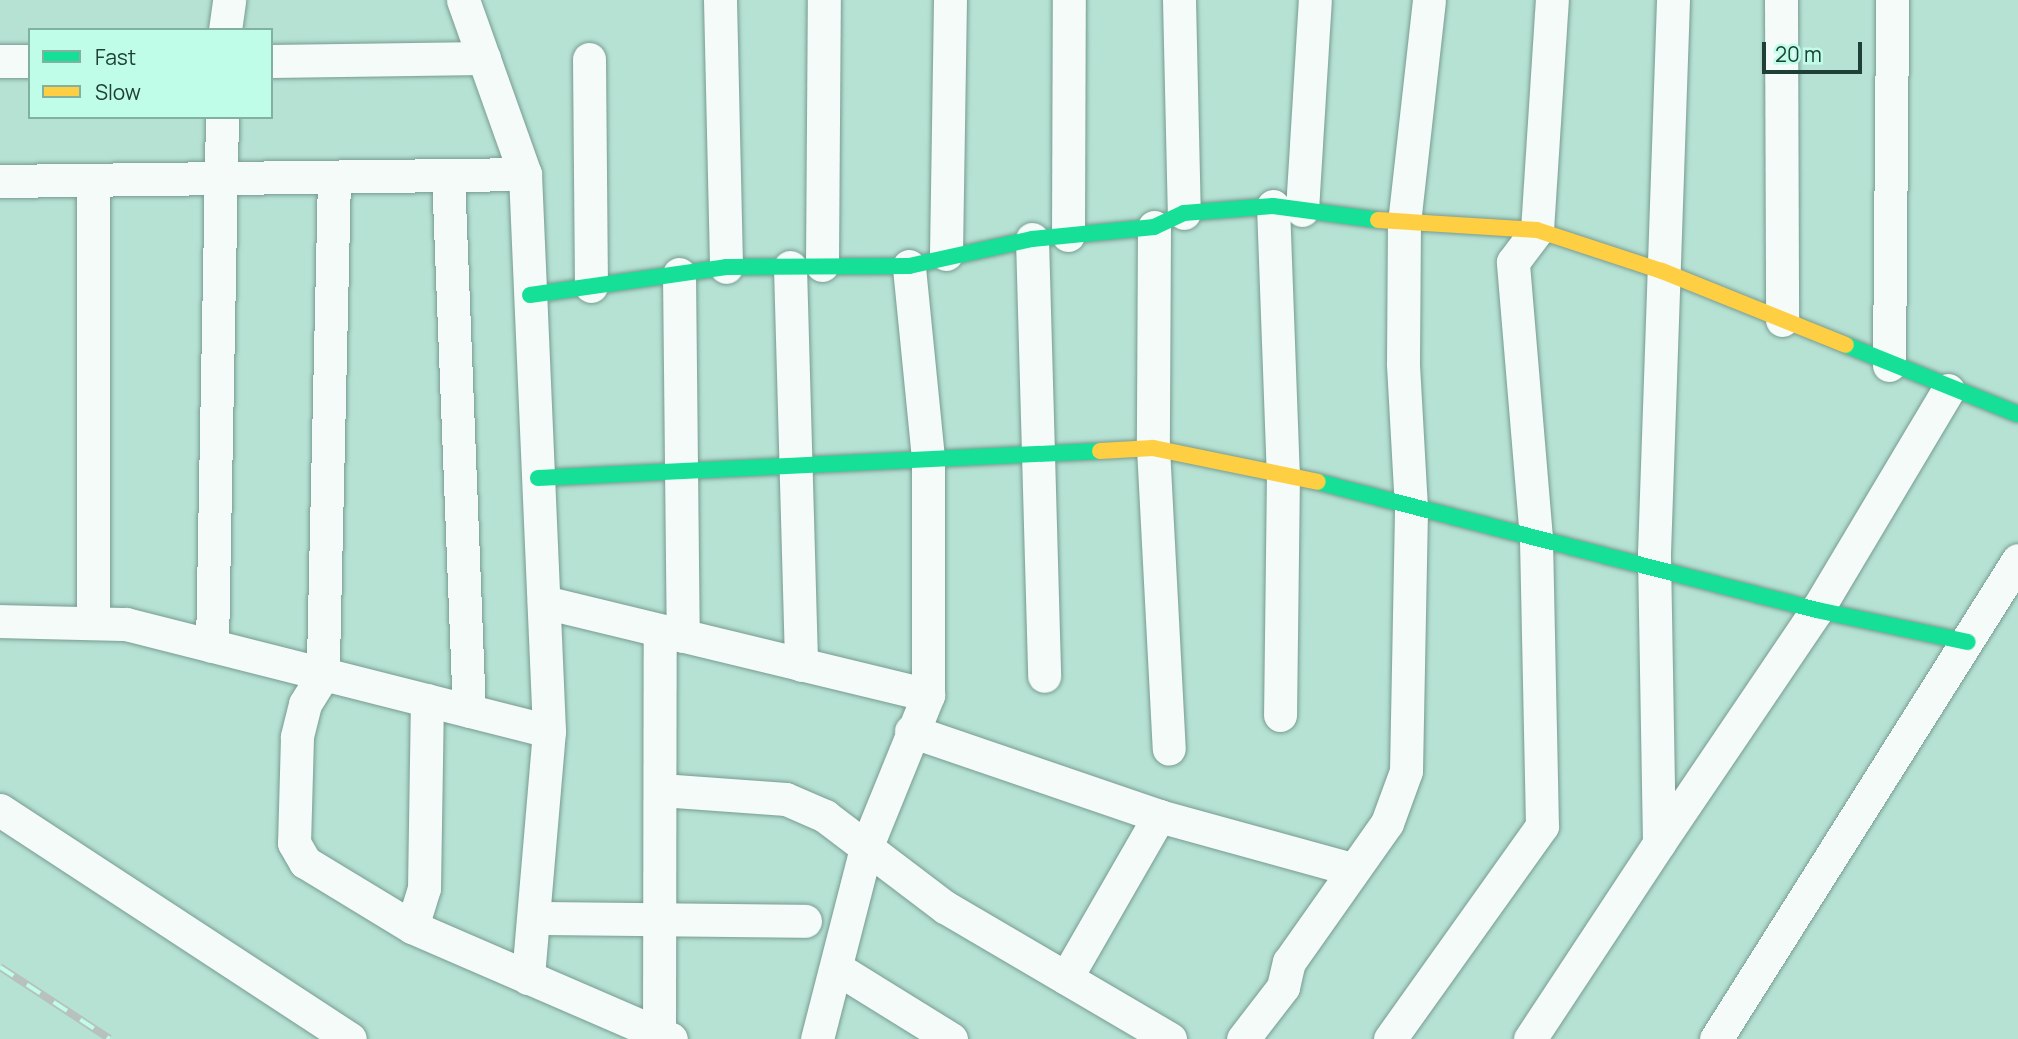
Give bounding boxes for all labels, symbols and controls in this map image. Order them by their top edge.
legend [28,28,273,119]
scale bar [1766,28,1866,72]
text: 20 m [1775,40,1822,68]
text: Fast [95,43,136,71]
text: Slow [95,78,141,106]

